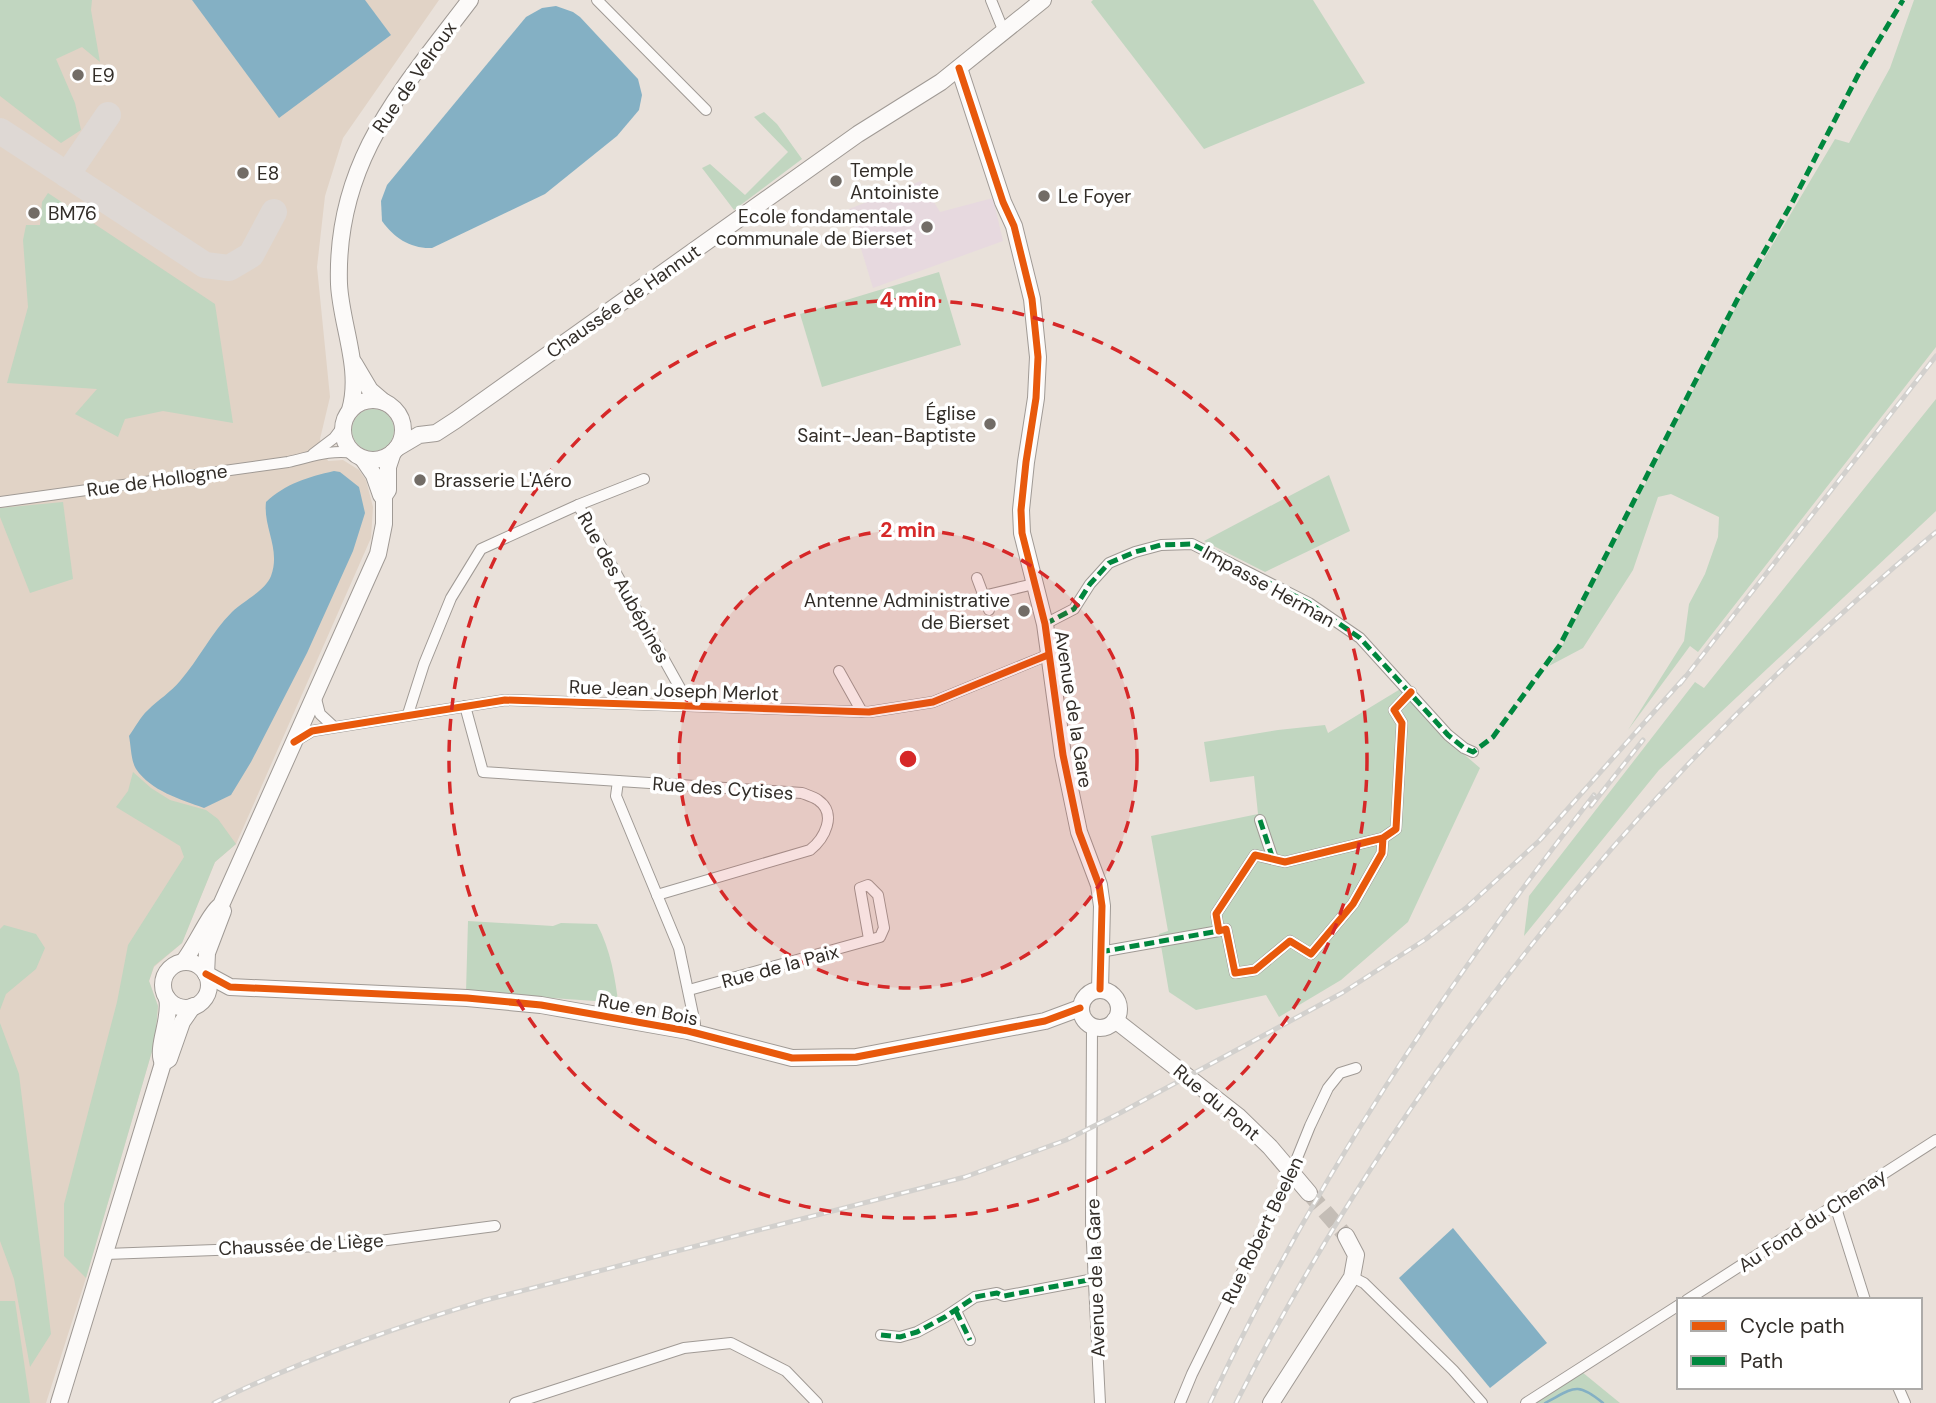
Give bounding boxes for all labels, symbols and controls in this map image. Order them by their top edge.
street label: Rue de Velroux [367,16,462,138]
place label: E9 [92,63,115,88]
marker: E9 [70,67,86,83]
place label: Temple Antoiniste [850,158,939,205]
place label: E8 [257,161,279,186]
marker: E8 [235,165,251,181]
marker: Temple Antoiniste [828,173,844,189]
place label: Le Foyer [1058,184,1131,209]
marker: Le Foyer [1036,188,1052,204]
place label: BM76 [48,201,97,226]
place label: Ecole fondamentale communale de Bierset [716,204,913,251]
marker: BM76 [26,205,42,221]
marker: Ecole fondamentale communale de Bierset [919,219,935,235]
street label: Chaussée de Hannut [541,239,705,364]
text: 4 min [879,286,937,314]
place label: Église Saint-Jean-Baptiste [797,401,976,448]
marker: Église Saint-Jean-Baptiste [982,416,998,432]
street label: Rue de Hollogne [85,458,229,503]
place label: Brasserie L'Aéro [434,468,572,493]
marker: Brasserie L'Aéro [412,472,428,488]
street label: Rue des Aubépines [572,507,675,667]
text: 2 min [880,516,936,544]
street label: Impasse Herman [1198,540,1339,633]
place label: Antenne Administrative de Bierset [804,588,1010,635]
marker: Antenne Administrative de Bierset [1016,603,1032,619]
street label: Avenue de la Gare [1049,629,1098,790]
street label: Rue Jean Joseph Merlot [569,674,779,707]
centre of rings [896,747,920,771]
street label: Rue des Cytises [652,771,794,806]
street label: Rue de la Paix [719,939,842,994]
street label: Rue en Bois [596,988,700,1031]
street label: Rue du Pont [1168,1059,1265,1146]
street label: Rue Robert Beelen [1216,1152,1309,1308]
street label: Au Fond du Chenay [1733,1163,1892,1278]
street label: Avenue de la Gare [1080,1198,1111,1358]
street label: Chaussée de Liège [218,1228,384,1261]
legend [1677,1298,1922,1389]
text: Cycle path [1740,1312,1845,1340]
text: Path [1740,1347,1783,1375]

